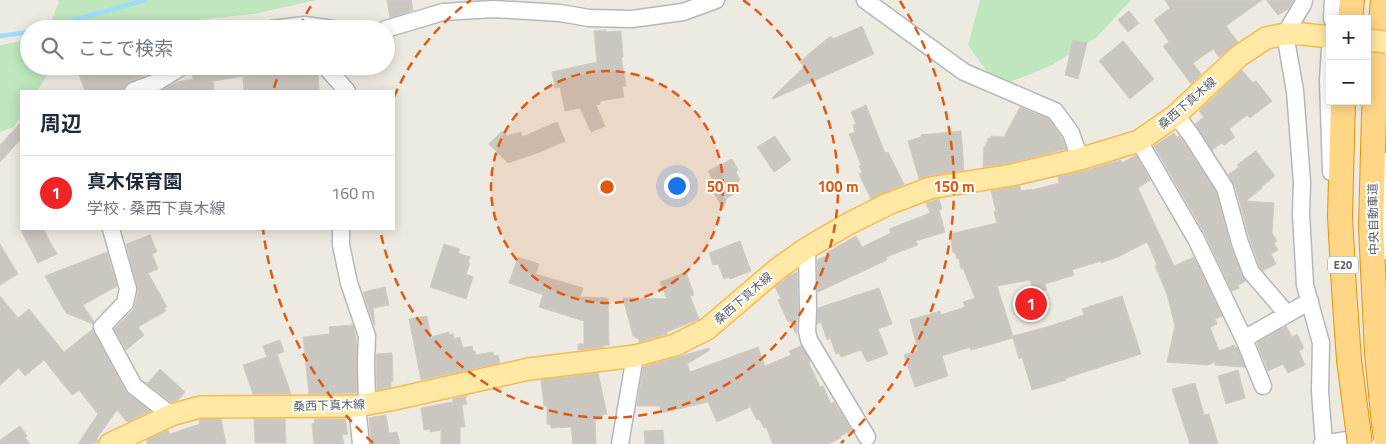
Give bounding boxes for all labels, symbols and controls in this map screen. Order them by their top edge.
map controls [1326,15,1371,105]
button: + [1326,15,1371,60]
search box [20,20,395,75]
text: ここで検索 [78,33,173,62]
icon: search [38,34,66,62]
button: − [1326,60,1371,105]
street label: 桑西下真木線 [1154,72,1220,134]
text: 周辺 [40,107,82,139]
text: 真木保育園 [87,166,182,195]
your location [664,173,690,199]
text: 50 m [707,175,739,198]
text: 100 m [817,175,859,198]
text: 150 m [933,175,975,198]
centre of rings [598,178,616,196]
text: 1 [52,181,60,205]
text: 160 m [331,181,375,205]
street label: 中央自動車道 [1363,183,1383,255]
text: 学校 · 桑西下真木線 [87,196,226,220]
road number: E20 [1328,256,1358,274]
street label: 桑西下真木線 [710,267,776,329]
pin: 1 [1015,285,1047,323]
street label: 桑西下真木線 [293,394,365,416]

